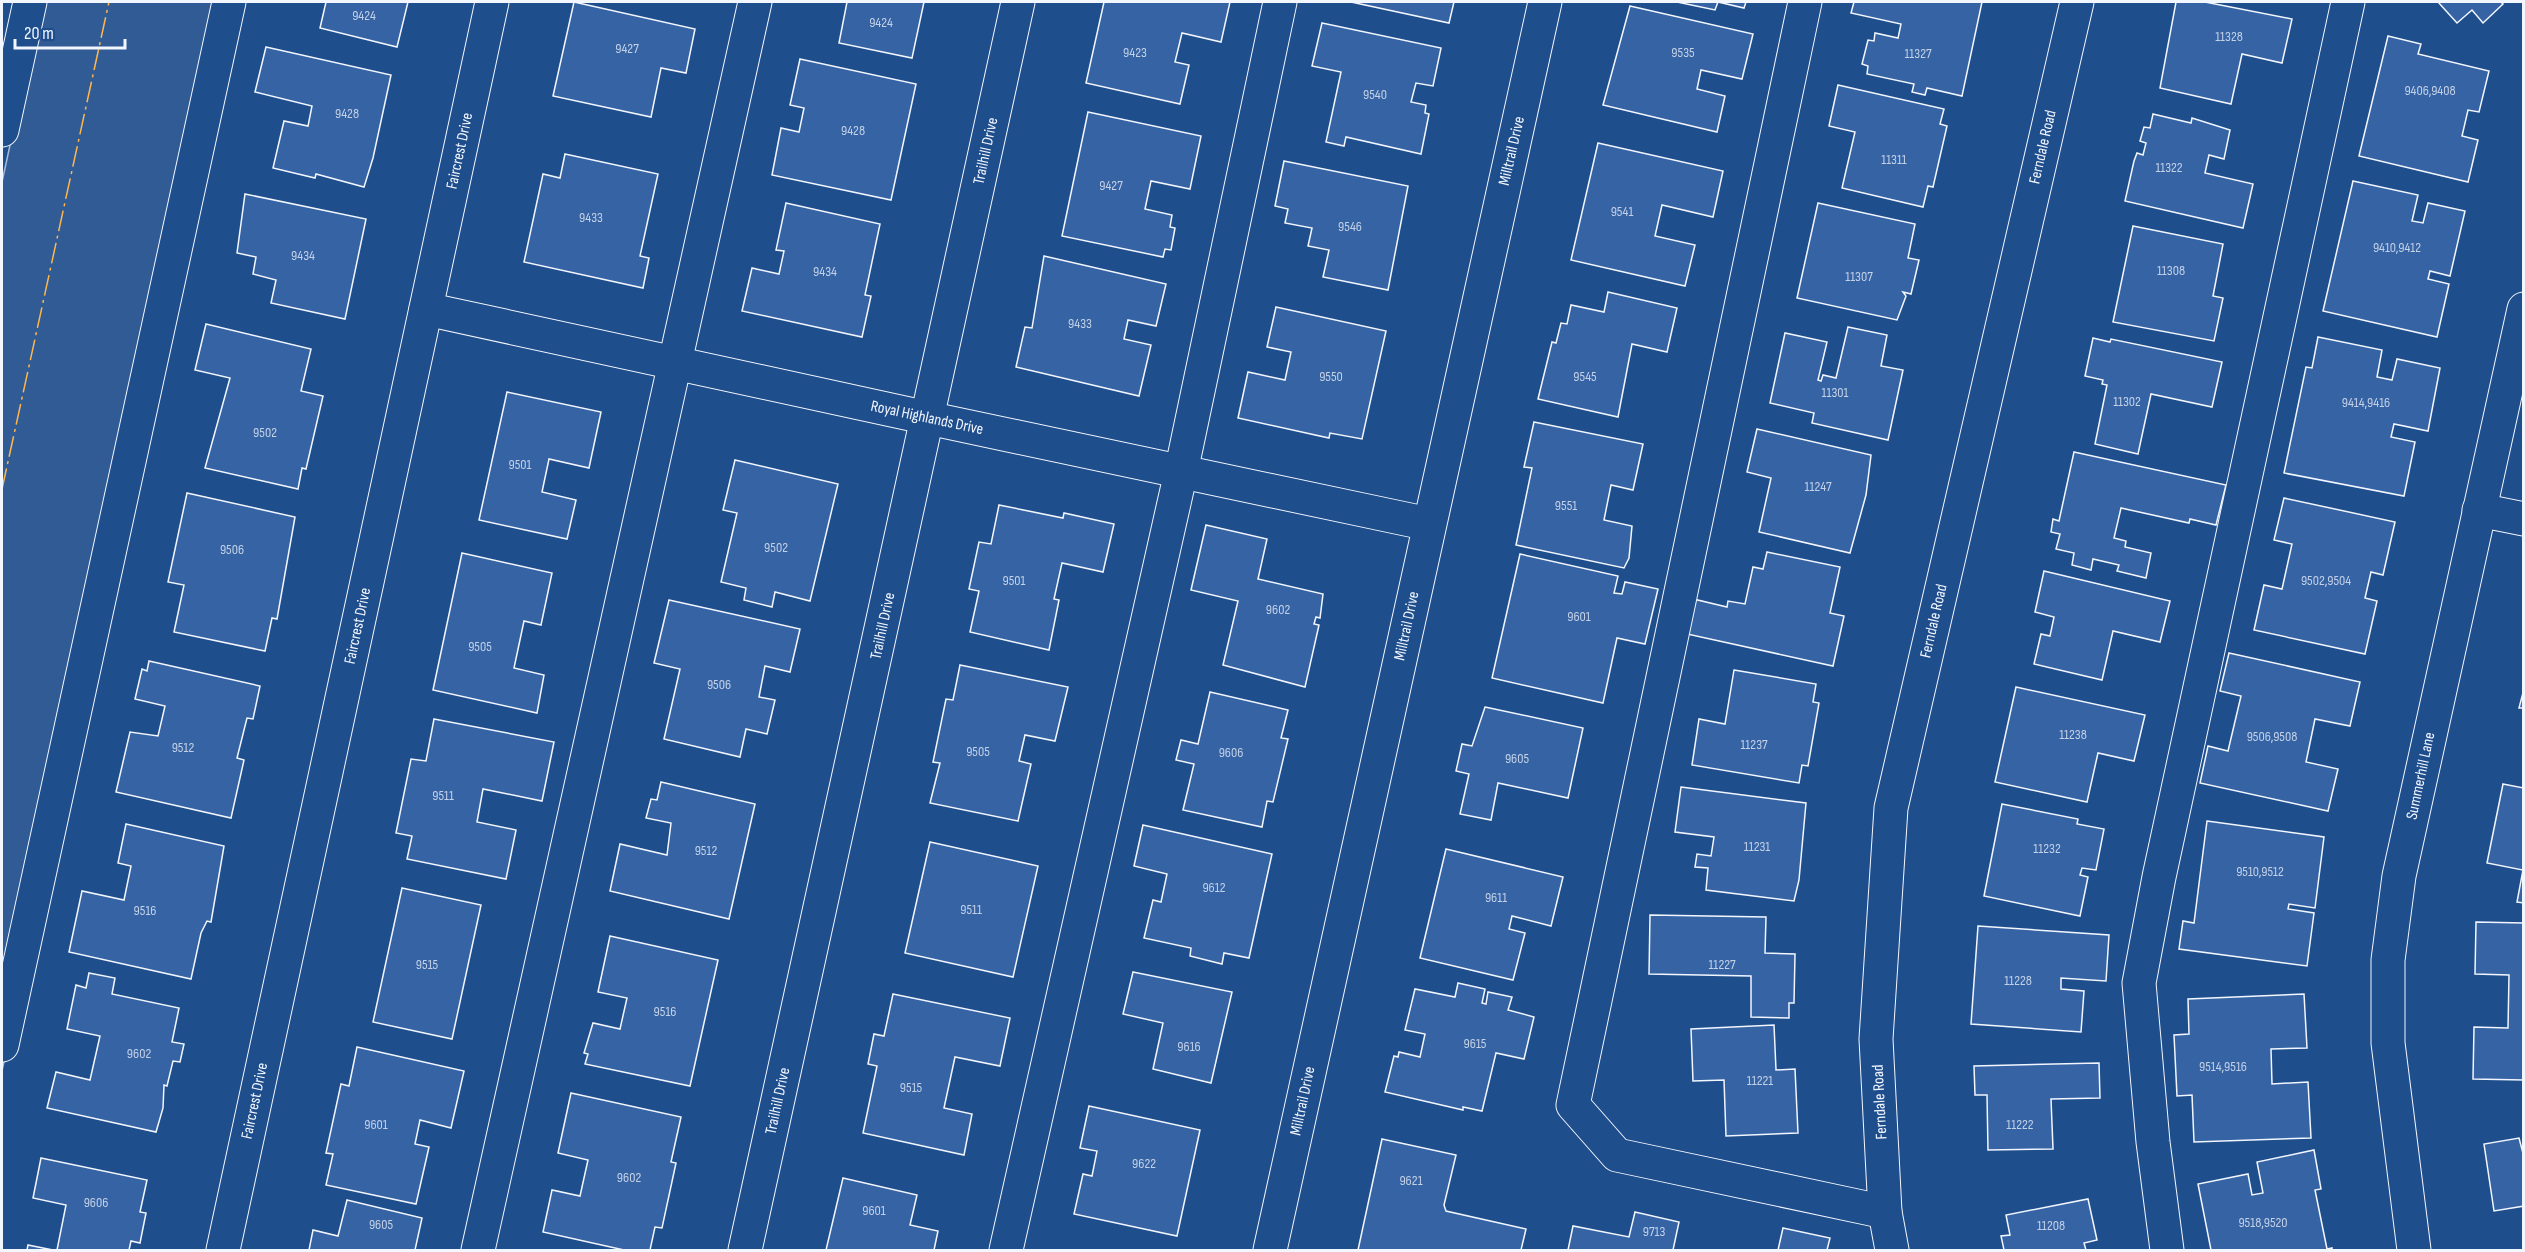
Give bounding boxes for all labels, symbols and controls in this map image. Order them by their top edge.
house number: 9424 [352,7,376,24]
scale bar [15,12,124,50]
house number: 9424 [869,14,893,31]
text: 20 m [24,23,54,44]
house number: 11328 [2215,28,2243,45]
house number: 9427 [615,40,639,57]
house number: 9423 [1123,44,1147,61]
house number: 9535 [1671,44,1695,61]
house number: 11327 [1904,45,1932,62]
house number: 9406,9408 [2404,82,2456,99]
house number: 9540 [1363,86,1387,103]
house number: 9428 [335,105,359,122]
street label: Ferndale Road [2025,108,2061,186]
street label: Faircrest Drive [443,111,477,191]
street label: Milltrail Drive [1495,115,1529,187]
street label: Trailhill Drive [970,116,1002,186]
house number: 9428 [841,122,865,139]
house number: 11311 [1881,151,1907,168]
house number: 11322 [2155,159,2183,176]
house number: 9427 [1099,177,1123,194]
house number: 9541 [1611,203,1633,220]
house number: 9433 [579,209,603,226]
house number: 9546 [1338,218,1362,235]
house number: 9410,9412 [2373,239,2421,256]
house number: 9434 [291,247,315,264]
house number: 11308 [2157,262,2185,279]
house number: 9434 [813,263,837,280]
house number: 11307 [1845,268,1873,285]
house number: 9433 [1068,315,1092,332]
house number: 9550 [1319,368,1343,385]
house number: 9545 [1573,368,1597,385]
house number: 11301 [1822,384,1849,401]
house number: 11302 [2113,393,2141,410]
house number: 9414,9416 [2342,394,2390,411]
street label: Royal Highlands Drive [869,397,985,439]
house number: 9502 [253,424,277,441]
house number: 9501 [509,456,532,473]
house number: 11247 [1805,478,1832,495]
house number: 9551 [1555,497,1577,514]
house number: 9502 [764,539,788,556]
house number: 9506 [220,541,244,558]
house number: 9501 [1003,572,1026,589]
house number: 9502,9504 [2301,572,2351,589]
street label: Ferndale Road [1916,582,1952,660]
street label: Faircrest Drive [341,586,375,666]
street label: Milltrail Drive [1390,590,1424,662]
street label: Trailhill Drive [867,591,899,661]
house number: 9602 [1266,601,1290,618]
house number: 9601 [1567,608,1591,625]
house number: 9505 [468,638,492,655]
house number: 9506 [707,676,731,693]
house number: 11238 [2059,726,2087,743]
house number: 9506,9508 [2247,728,2297,745]
street label: Summerhill Lane [2402,731,2440,821]
house number: 11237 [1740,736,1768,753]
house number: 9512 [172,739,195,756]
house number: 9505 [966,743,990,760]
house number: 9606 [1219,744,1243,761]
house number: 9605 [1505,750,1529,767]
house number: 9511 [432,787,454,804]
house number: 11231 [1744,838,1770,855]
house number: 11232 [2033,840,2061,857]
house number: 9512 [695,842,718,859]
house number: 9510,9512 [2236,863,2284,880]
house number: 9612 [1202,879,1226,896]
house number: 9611 [1485,889,1507,906]
house number: 9511 [960,901,982,918]
house number: 9516 [134,902,156,919]
house number: 9515 [416,956,439,973]
house number: 11227 [1708,956,1736,973]
house number: 11228 [2004,972,2032,989]
house number: 9516 [654,1003,676,1020]
house number: 9615 [1464,1035,1487,1052]
house number: 9616 [1177,1038,1201,1055]
house number: 9602 [127,1045,151,1062]
house number: 9514,9516 [2199,1058,2247,1075]
street label: Faircrest Drive [238,1061,272,1141]
street label: Ferndale Road [1869,1064,1891,1140]
street label: Milltrail Drive [1286,1065,1320,1137]
street label: Trailhill Drive [762,1066,794,1136]
house number: 11221 [1747,1072,1773,1089]
house number: 9515 [900,1079,923,1096]
house number: 9601 [364,1116,388,1133]
house number: 11222 [2006,1116,2034,1133]
house number: 9622 [1132,1155,1156,1172]
house number: 9602 [617,1169,641,1186]
house number: 9621 [1399,1172,1423,1189]
house number: 9606 [84,1194,108,1211]
house number: 9601 [862,1202,886,1219]
house number: 9518,9520 [2238,1214,2288,1231]
house number: 9605 [369,1216,393,1233]
house number: 11208 [2037,1217,2065,1234]
house number: 9713 [1643,1223,1665,1240]

